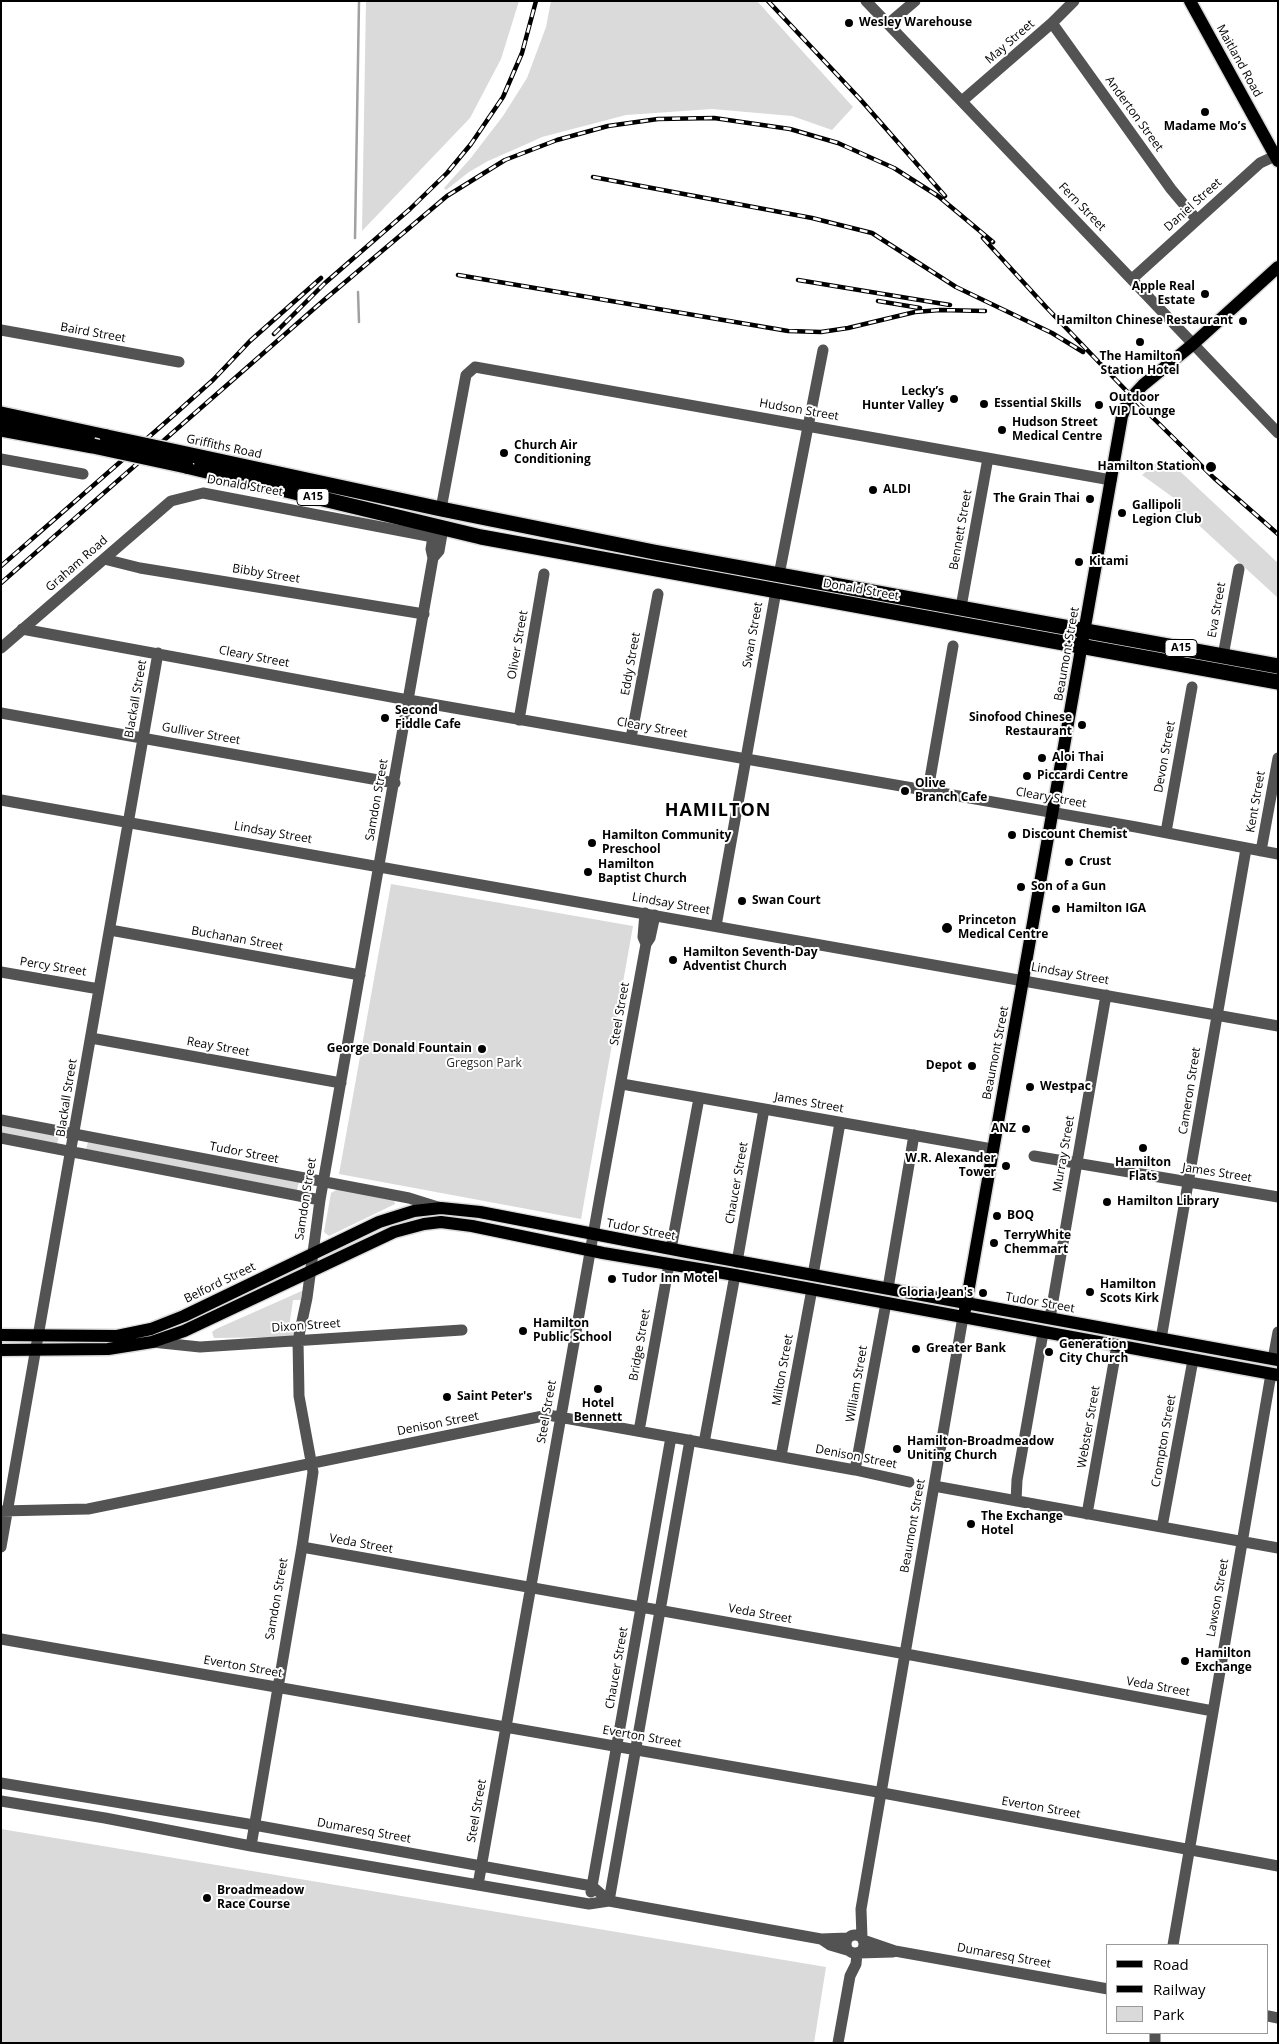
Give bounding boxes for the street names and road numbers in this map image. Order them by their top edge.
street label: May Street [983,17,1037,67]
street label: Maitland Road [1213,22,1265,100]
street label: Anderton Street [1102,74,1166,154]
street label: Daniel Street [1161,176,1225,234]
street label: Fern Street [1055,180,1109,234]
street label: Baird Street [59,320,127,346]
street label: Hudson Street [758,396,840,424]
street label: Griffiths Road [185,432,263,462]
street label: Donald Street [206,472,284,500]
road number: A15 [297,488,329,506]
street label: Bennett Street [947,489,975,571]
street label: Graham Road [43,533,111,595]
street label: Bibby Street [231,562,301,586]
street label: Donald Street [822,576,900,604]
street label: Eva Street [1205,581,1229,639]
street label: Swan Street [740,601,766,669]
street label: Beaumont Street [1052,606,1082,702]
street label: Oliver Street [505,609,531,681]
street label: Eddy Street [618,631,644,697]
road number: A15 [1165,640,1197,656]
street label: Cleary Street [218,643,290,671]
street label: Blackall Street [122,659,150,739]
street label: Cleary Street [616,715,688,741]
street label: Gulliver Street [161,720,241,748]
street label: Devon Street [1152,720,1178,794]
street label: Samdon Street [363,758,391,842]
street label: Kent Street [1243,770,1269,834]
street label: Cleary Street [1015,785,1087,811]
street label: Lindsay Street [233,819,313,847]
street label: Lindsay Street [631,890,711,918]
street label: Buchanan Street [190,924,284,954]
street label: Percy Street [19,955,87,979]
street label: Lindsay Street [1030,960,1110,988]
street label: Steel Street [607,981,633,1047]
street label: Beaumont Street [980,1005,1012,1101]
street label: Reay Street [186,1034,250,1060]
street label: Cameron Street [1176,1046,1204,1136]
street label: Blackall Street [54,1058,80,1138]
street label: James Street [773,1090,845,1116]
street label: Murray Street [1050,1115,1078,1193]
street label: Tudor Street [208,1139,280,1167]
street label: Chaucer Street [723,1141,751,1225]
street label: Samdon Street [292,1157,320,1241]
street label: James Street [1181,1160,1253,1186]
street label: Tudor Street [605,1216,677,1244]
street label: Belford Street [182,1260,258,1306]
street label: Tudor Street [1004,1290,1076,1316]
street label: Bridge Street [627,1308,653,1382]
street label: Dixon Street [271,1316,341,1336]
street label: Milton Street [770,1333,796,1407]
street label: William Street [843,1345,871,1423]
street label: Steel Street [534,1379,560,1445]
street label: Webster Street [1075,1385,1103,1469]
street label: Crompton Street [1149,1394,1179,1488]
street label: Denison Street [396,1409,480,1439]
street label: Denison Street [814,1442,898,1472]
street label: Beaumont Street [898,1478,928,1574]
street label: Veda Street [328,1531,394,1557]
street label: Samdon Street [263,1557,291,1641]
street label: Lawson Street [1204,1558,1232,1638]
street label: Veda Street [727,1601,793,1627]
street label: Chaucer Street [603,1626,631,1710]
street label: Everton Street [202,1653,284,1681]
street label: Veda Street [1125,1674,1191,1700]
street label: Everton Street [601,1723,683,1751]
street label: Steel Street [464,1778,490,1844]
street label: Everton Street [1000,1794,1082,1822]
street label: Dumaresq Street [316,1816,412,1846]
street label: Dumaresq Street [956,1941,1052,1971]

